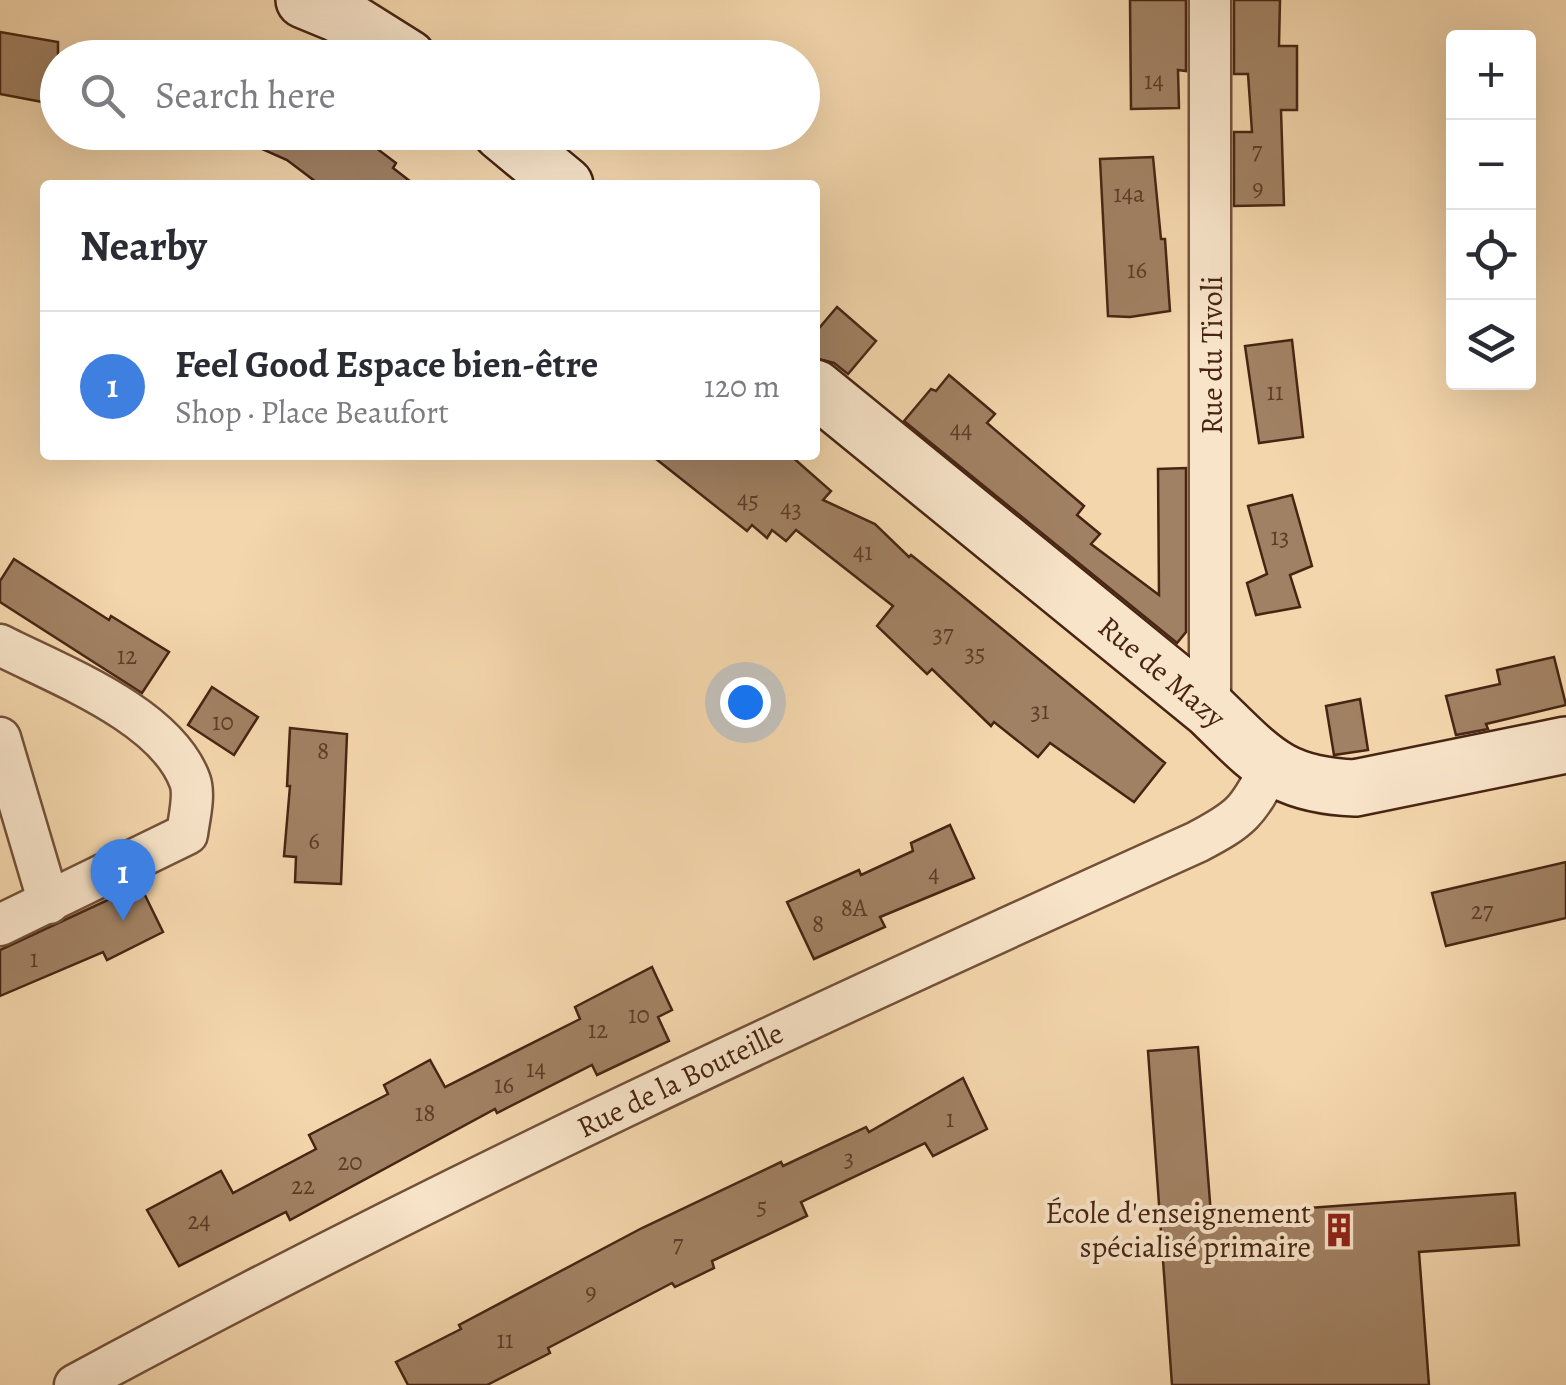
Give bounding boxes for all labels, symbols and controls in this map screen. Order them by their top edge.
map controls [1446,30,1536,390]
button: + [1446,30,1536,120]
search box [40,40,820,150]
house number: 14 [1144,64,1164,98]
icon: search [75,68,130,123]
text: Search here [155,69,336,121]
button: − [1446,120,1536,210]
house number: 7 [1252,134,1263,168]
house number: 9 [1252,171,1264,205]
house number: 14a [1113,177,1145,211]
button: locate [1446,210,1536,300]
text: Nearby [80,217,207,274]
house number: 16 [1127,253,1147,287]
street label: Rue du Tivoli [1192,276,1232,434]
button: layers [1446,300,1536,390]
text: Feel Good Espace bien-être [175,338,598,390]
text: 1 [107,364,118,408]
text: 120 m [704,364,780,408]
house number: 11 [1266,375,1284,409]
text: Shop · Place Beaufort [175,390,449,434]
house number: 44 [950,413,972,447]
house number: 45 [737,483,759,517]
house number: 43 [780,492,802,526]
house number: 13 [1271,520,1289,554]
house number: 41 [853,535,873,569]
street label: Rue de Mazy [1090,607,1235,737]
house number: 37 [933,617,954,651]
house number: 35 [964,636,986,670]
house number: 12 [117,639,137,673]
your location [720,677,771,728]
house number: 31 [1031,694,1049,728]
house number: 10 [212,705,234,739]
house number: 8 [317,734,329,768]
house number: 6 [308,824,320,858]
pin: 1 [90,838,156,921]
house number: 4 [928,857,940,891]
house number: 8A [841,891,868,925]
house number: 27 [1471,894,1494,928]
house number: 8 [812,907,824,941]
house number: 1 [30,942,38,976]
house number: 10 [628,998,650,1032]
street label: Rue de la Bouteille [570,1013,790,1147]
house number: 12 [588,1013,608,1047]
house number: 14 [526,1052,546,1086]
house number: 16 [494,1068,514,1102]
house number: 18 [415,1096,435,1130]
house number: 1 [946,1102,954,1136]
house number: 3 [844,1141,854,1175]
house number: 20 [337,1145,363,1179]
house number: 22 [291,1169,315,1203]
house number: 5 [757,1189,767,1223]
place label: École d'enseignement spécialisé primaire [1045,1193,1311,1267]
house number: 24 [187,1204,211,1238]
building icon: École d'enseignement spécialisé primaire [1320,1211,1358,1249]
house number: 7 [673,1227,684,1261]
house number: 9 [585,1275,597,1309]
house number: 11 [496,1323,514,1357]

